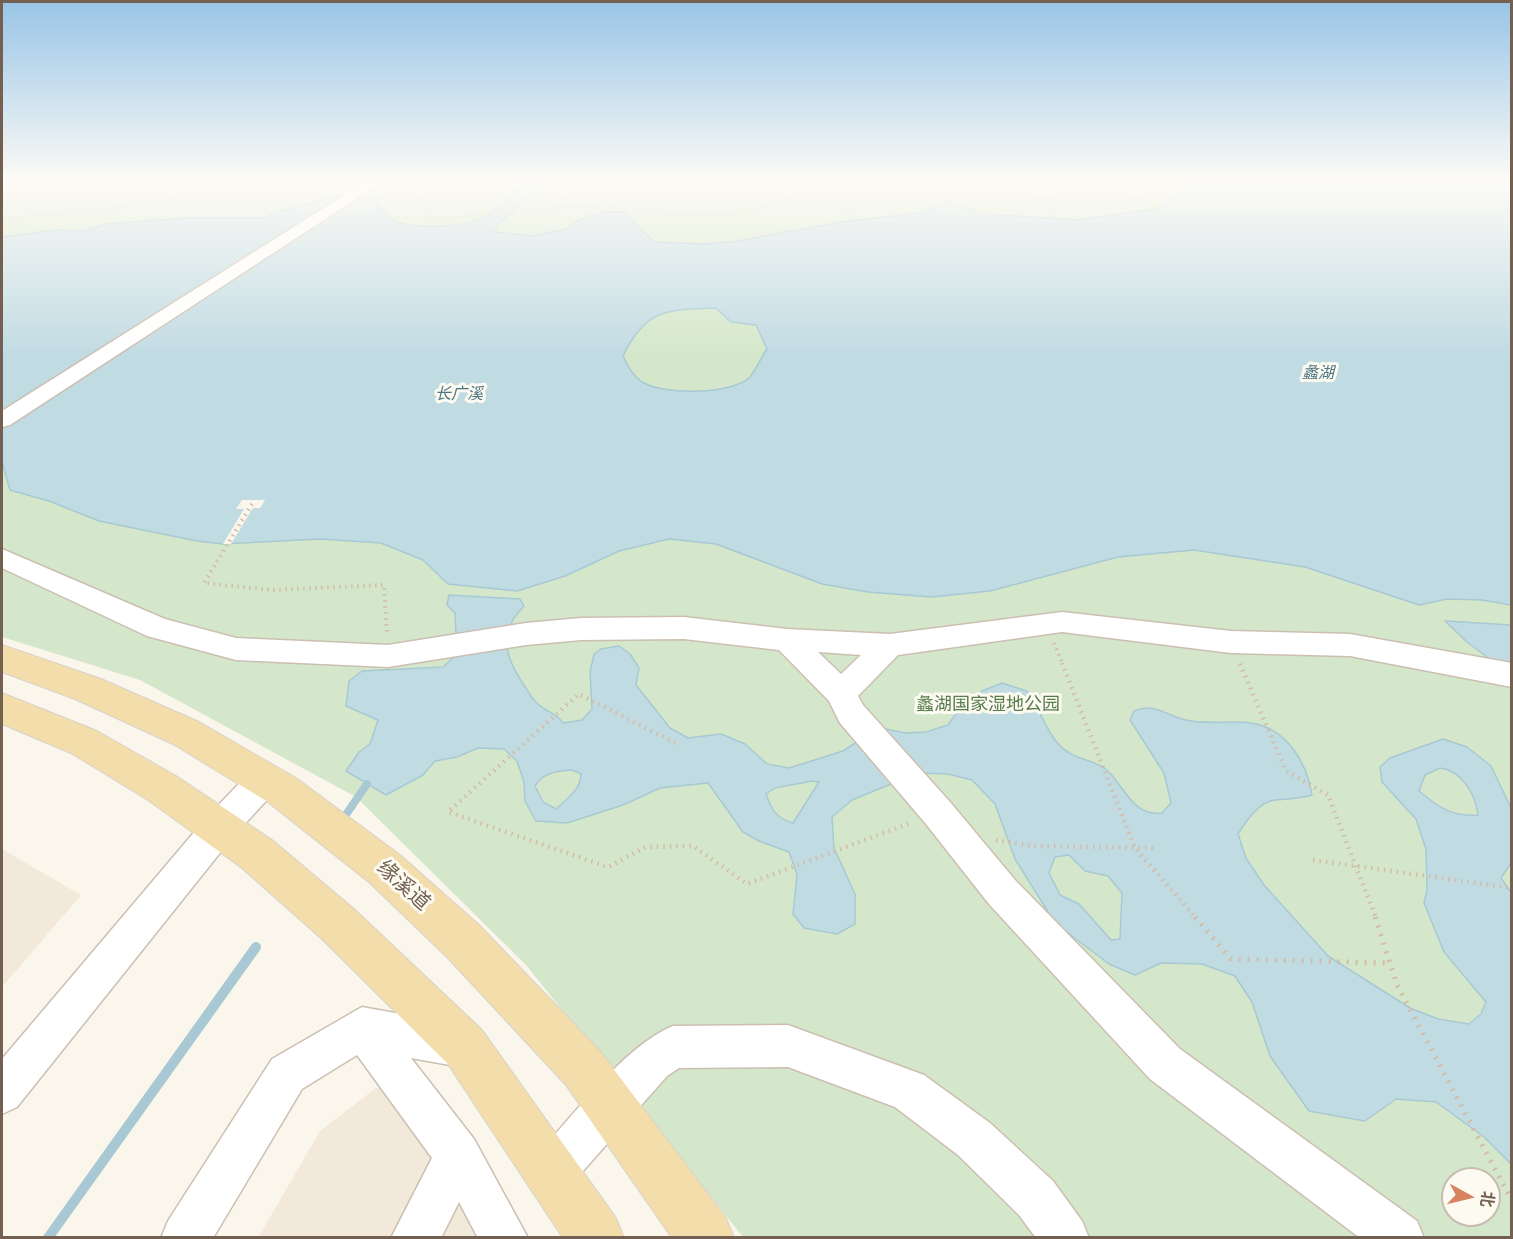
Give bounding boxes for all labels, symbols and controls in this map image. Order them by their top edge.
water label: 蠡湖 [1302,364,1334,384]
water label: 长广溪 [435,385,483,405]
park label: 蠡湖国家湿地公园 [916,694,1060,716]
street label: 缘溪道 [371,856,435,916]
north arrow [1441,1167,1501,1227]
text: 北 [1478,1190,1497,1208]

